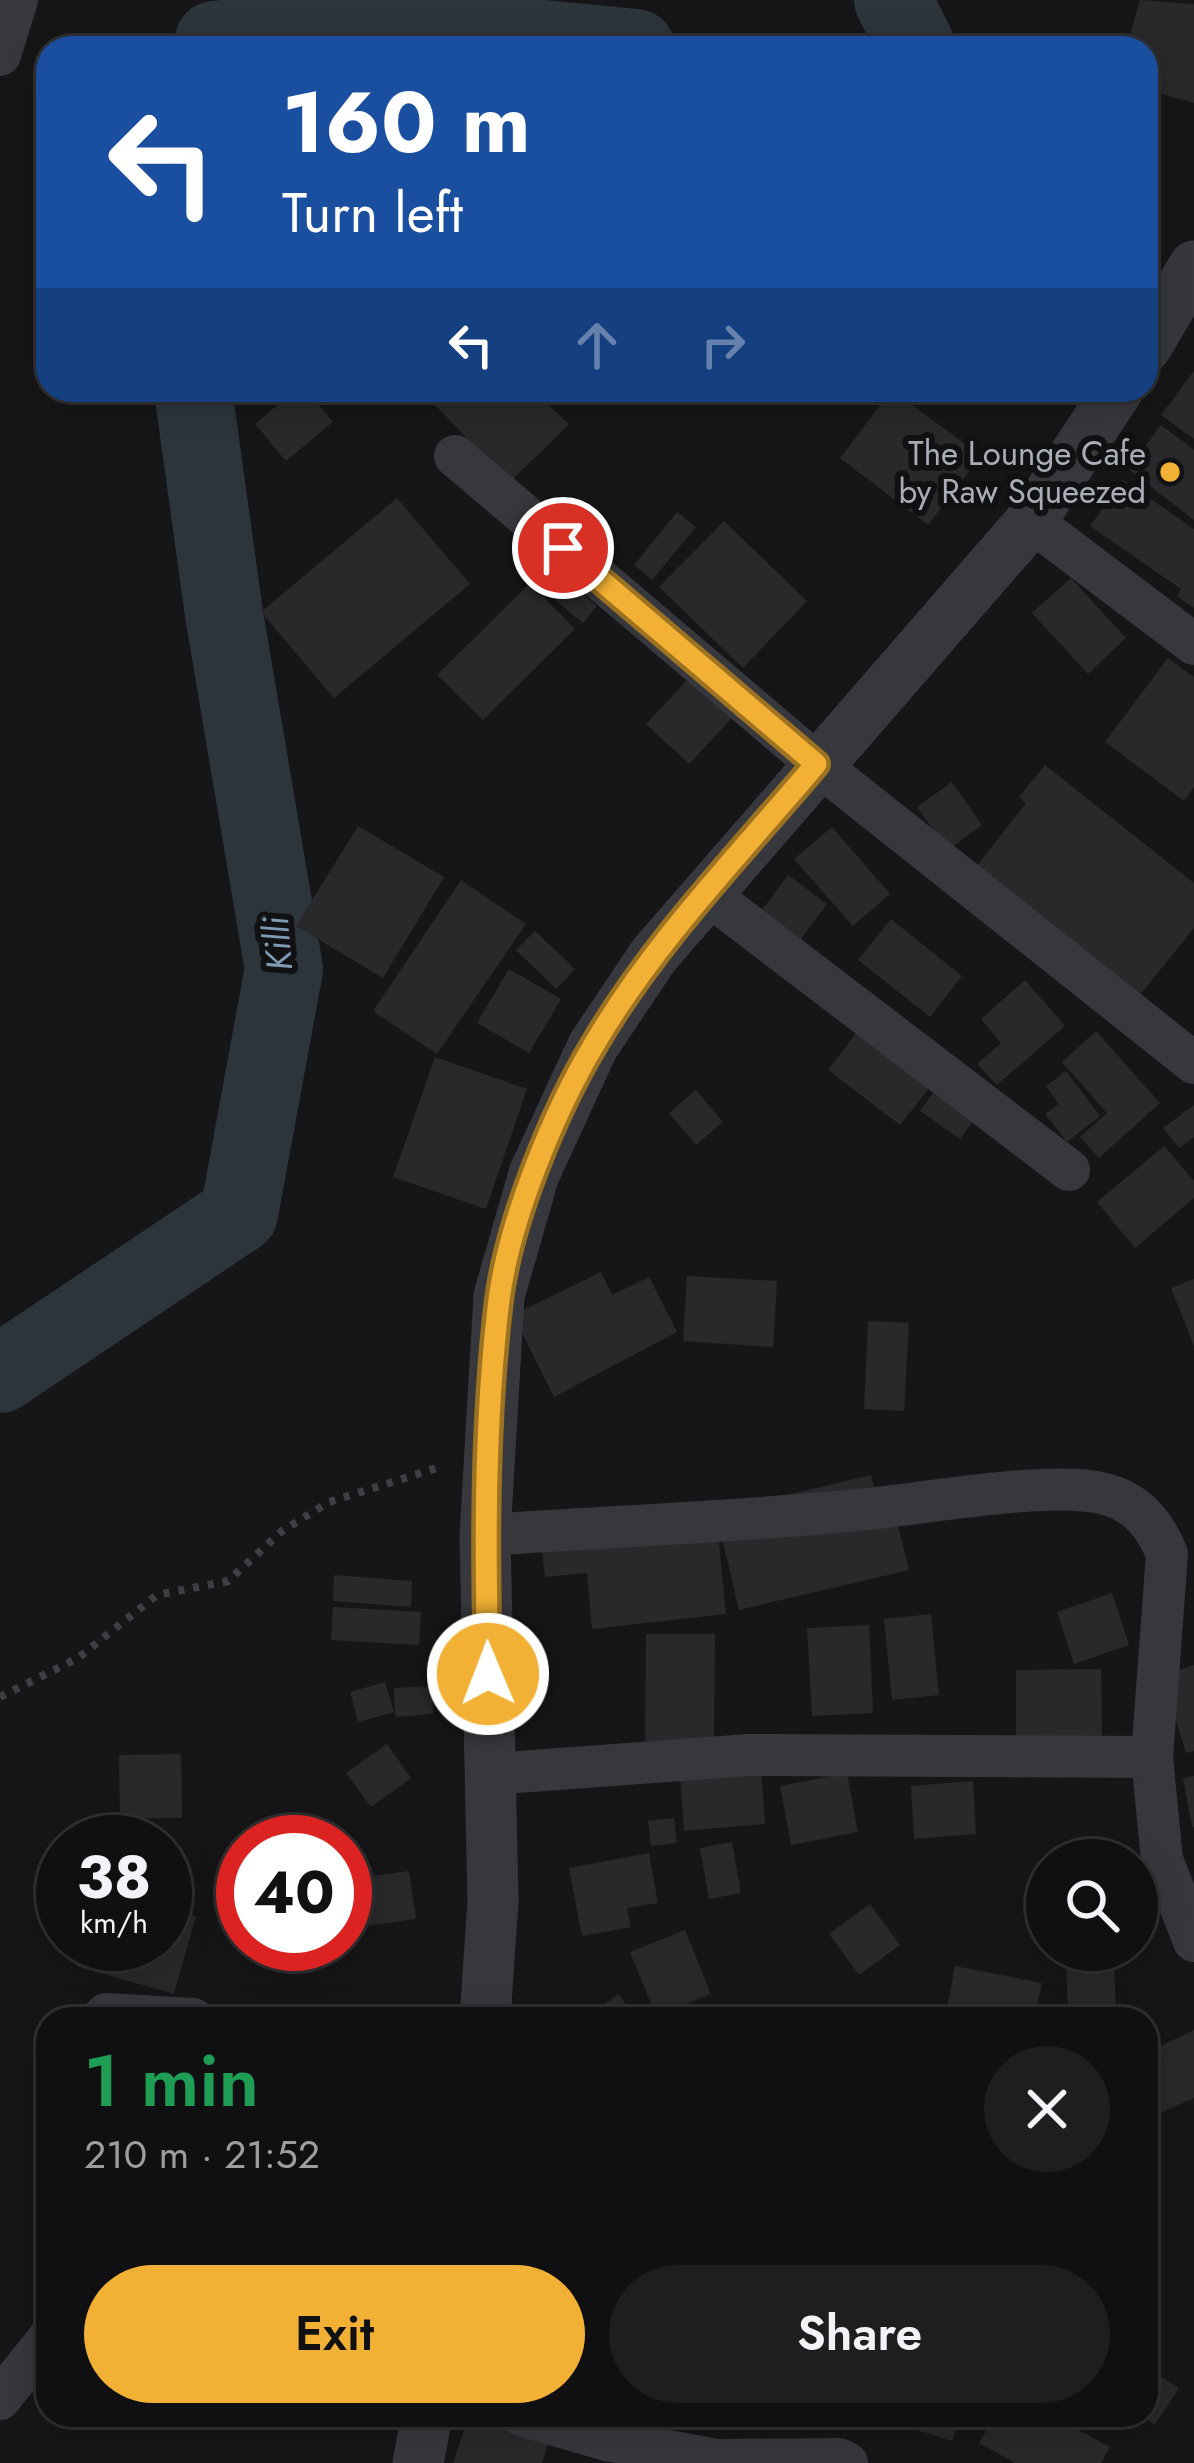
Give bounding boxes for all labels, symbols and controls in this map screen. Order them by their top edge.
text: 160 m [282,62,531,184]
icon: left [84,84,240,240]
text: Turn left [282,174,463,252]
icon: left [438,312,504,378]
icon: ahead [564,312,630,378]
icon: right [690,312,756,378]
place label: The Lounge Cafe by Raw Squeezed [899,430,1146,515]
marker: The Lounge Cafe by Raw Squeezed [1157,459,1183,485]
pin [512,497,614,599]
icon: arrive [530,515,596,581]
water label: Killi [249,914,305,973]
position arrow [425,1611,551,1737]
speed limit sign: 40 [216,1815,372,1971]
text: 38 [77,1834,151,1921]
map controls [1026,1839,1158,1971]
button: search [1026,1839,1158,1971]
text: km/h [80,1901,148,1944]
text: 1 min [84,2029,259,2133]
button: close [984,2046,1110,2172]
text: 210 m · 21:52 [84,2126,320,2183]
button: Exit [84,2265,585,2403]
button: Share [609,2265,1110,2403]

